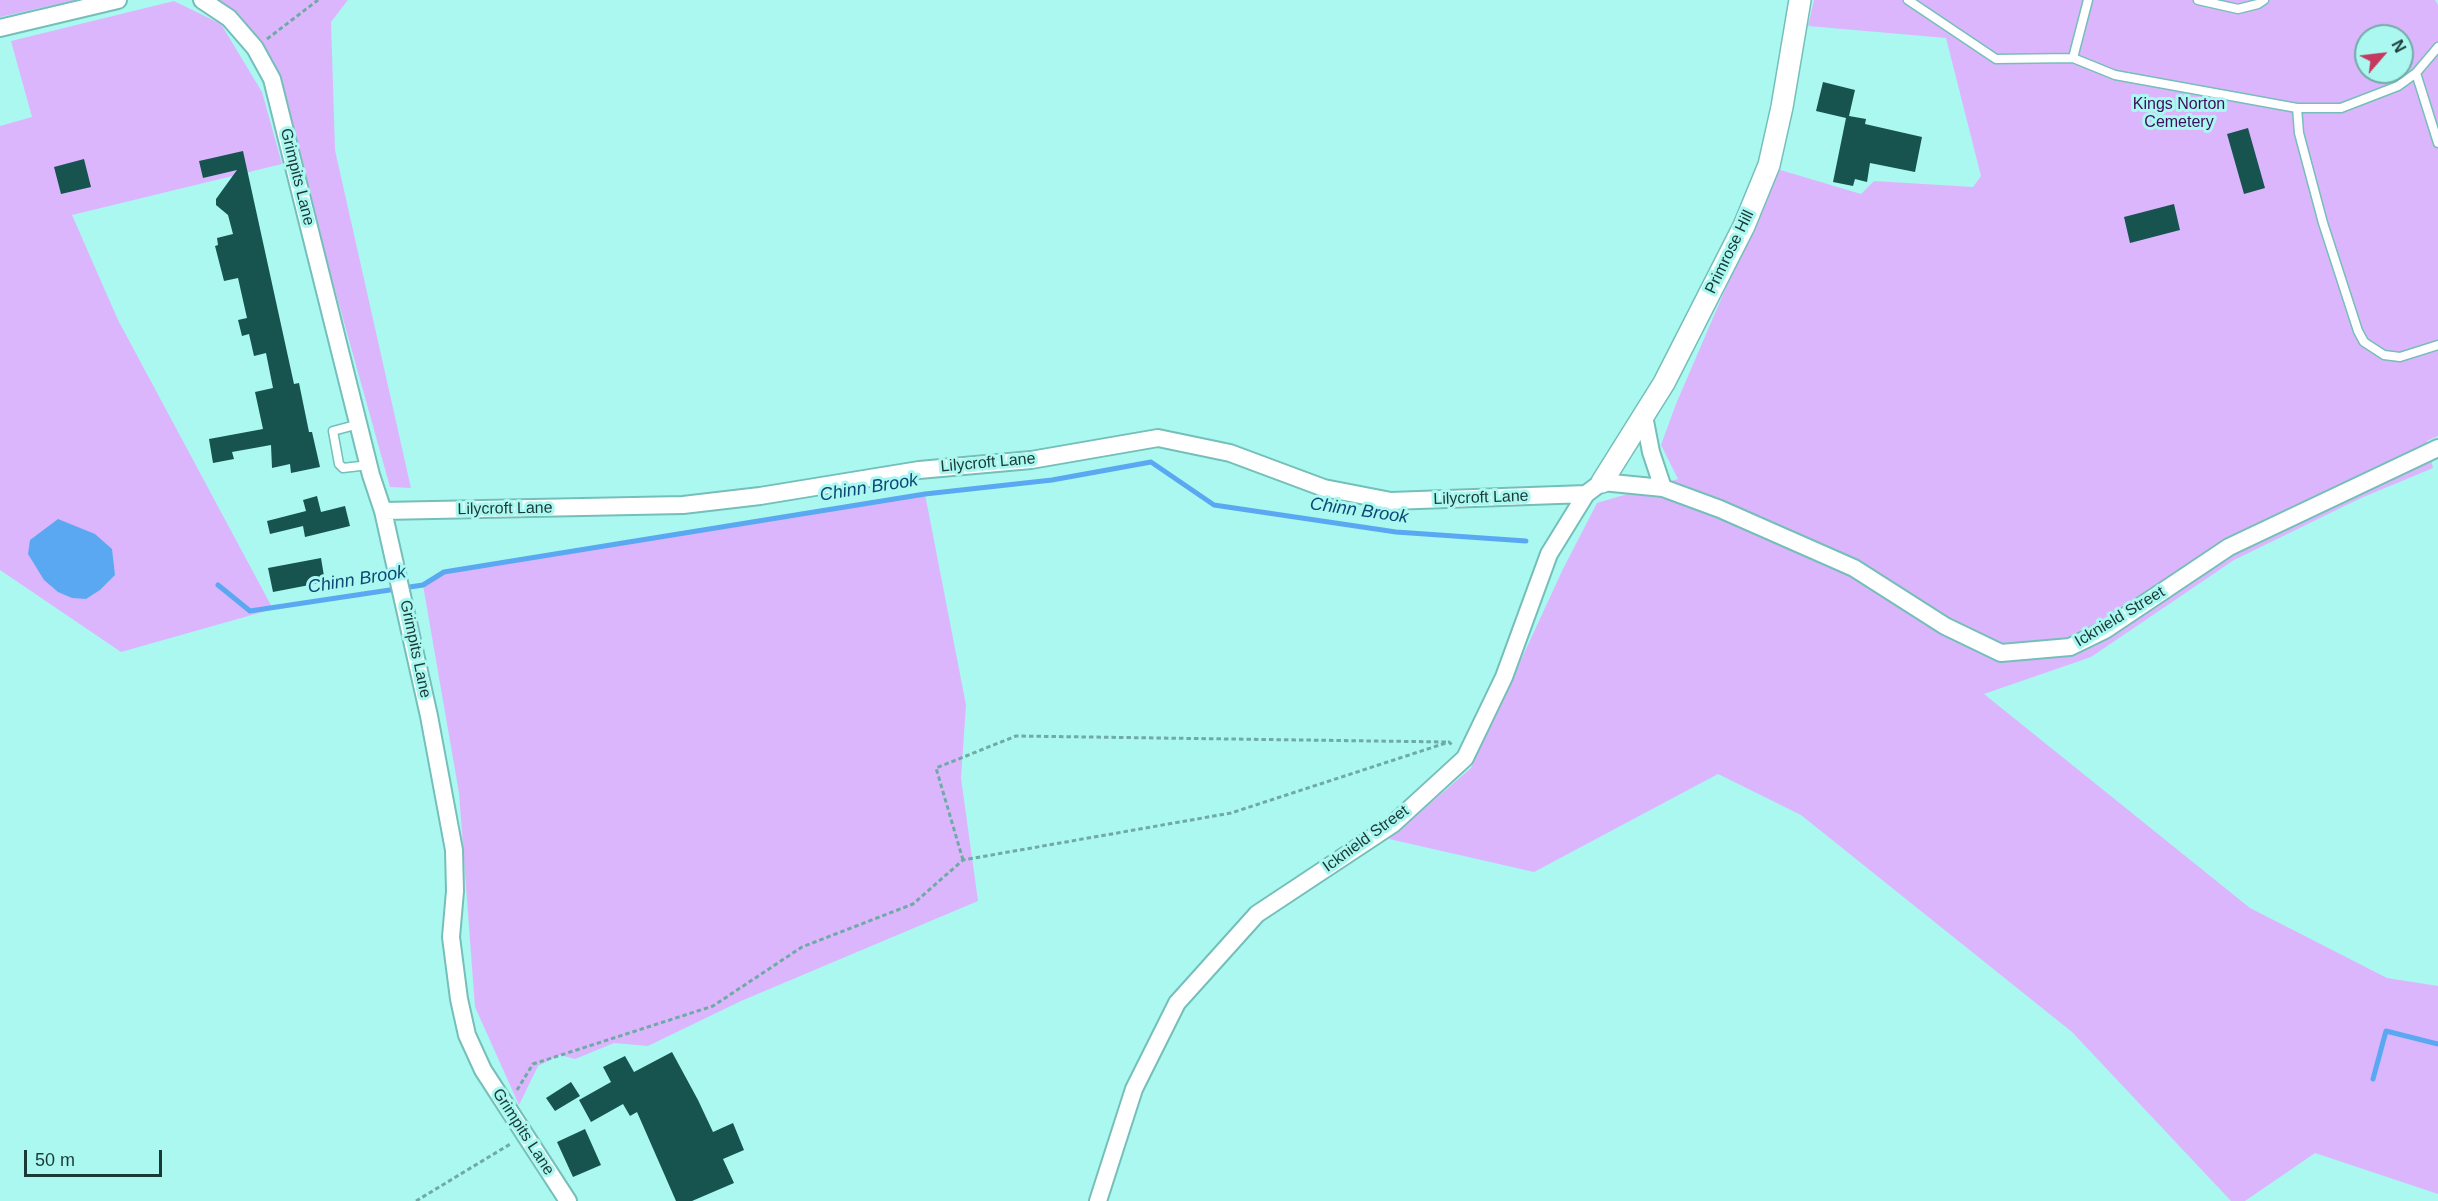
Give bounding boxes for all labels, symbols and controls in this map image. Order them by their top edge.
north arrow [2354,24,2414,84]
text: N [2388,37,2409,55]
park label: Kings Norton Cemetery [2133,95,2225,133]
street label: Grimpits Lane [276,126,318,228]
street label: Primrose Hill [1701,207,1759,297]
street label: Lilycroft Lane [940,449,1036,477]
water label: Chinn Brook [818,470,920,506]
street label: Lilycroft Lane [1433,487,1529,509]
water label: Chinn Brook [1308,493,1410,529]
street label: Lilycroft Lane [457,499,553,519]
water label: Chinn Brook [306,562,408,598]
street label: Icknield Street [2072,583,2168,651]
street label: Grimpits Lane [395,598,435,700]
street label: Icknield Street [1319,801,1413,877]
street label: Grimpits Lane [488,1085,558,1179]
scale bar [27,1138,165,1176]
text: 50 m [35,1150,75,1170]

